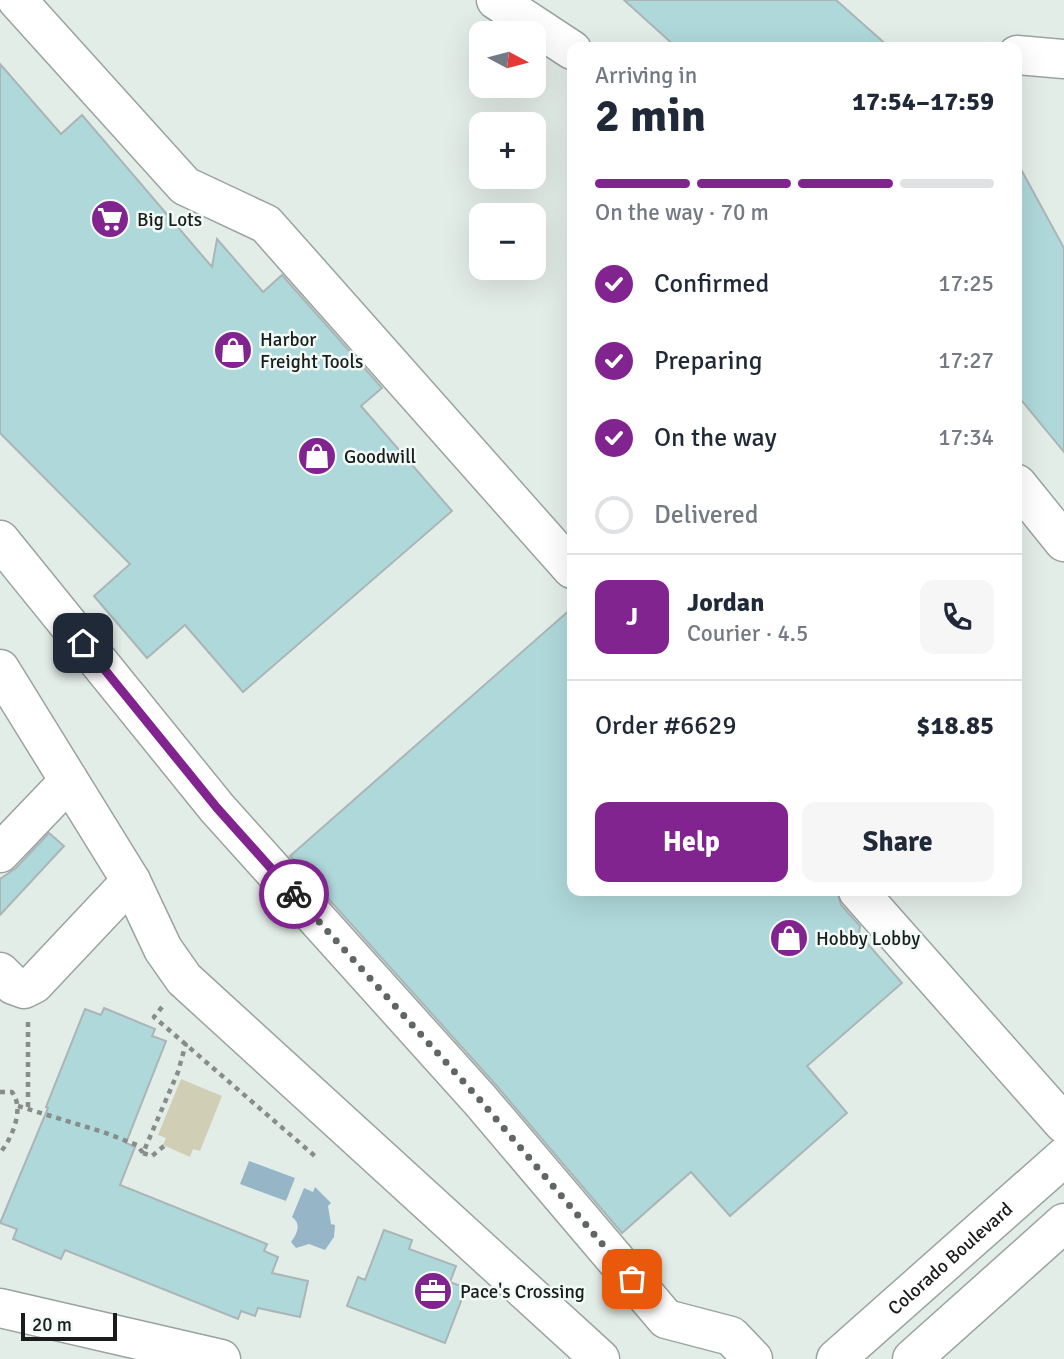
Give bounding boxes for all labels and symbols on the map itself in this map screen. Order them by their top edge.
north arrow [469,21,546,98]
supermarket icon: Big Lots [89,198,131,240]
place label: Big Lots [137,208,202,232]
place label: Harbor Freight Tools [260,328,363,374]
shop icon: Harbor Freight Tools [212,329,254,371]
shop icon: Goodwill [296,435,338,477]
place label: Goodwill [344,445,416,469]
pin [53,613,113,673]
courier [259,859,329,929]
shop icon: Hobby Lobby [768,917,810,959]
place label: Hobby Lobby [816,927,920,951]
street label: Colorado Boulevard [883,1197,1018,1321]
pin [602,1249,662,1309]
office icon: Pace's Crossing [412,1270,454,1312]
place label: Pace's Crossing [460,1280,585,1304]
scale bar [21,1310,117,1342]

